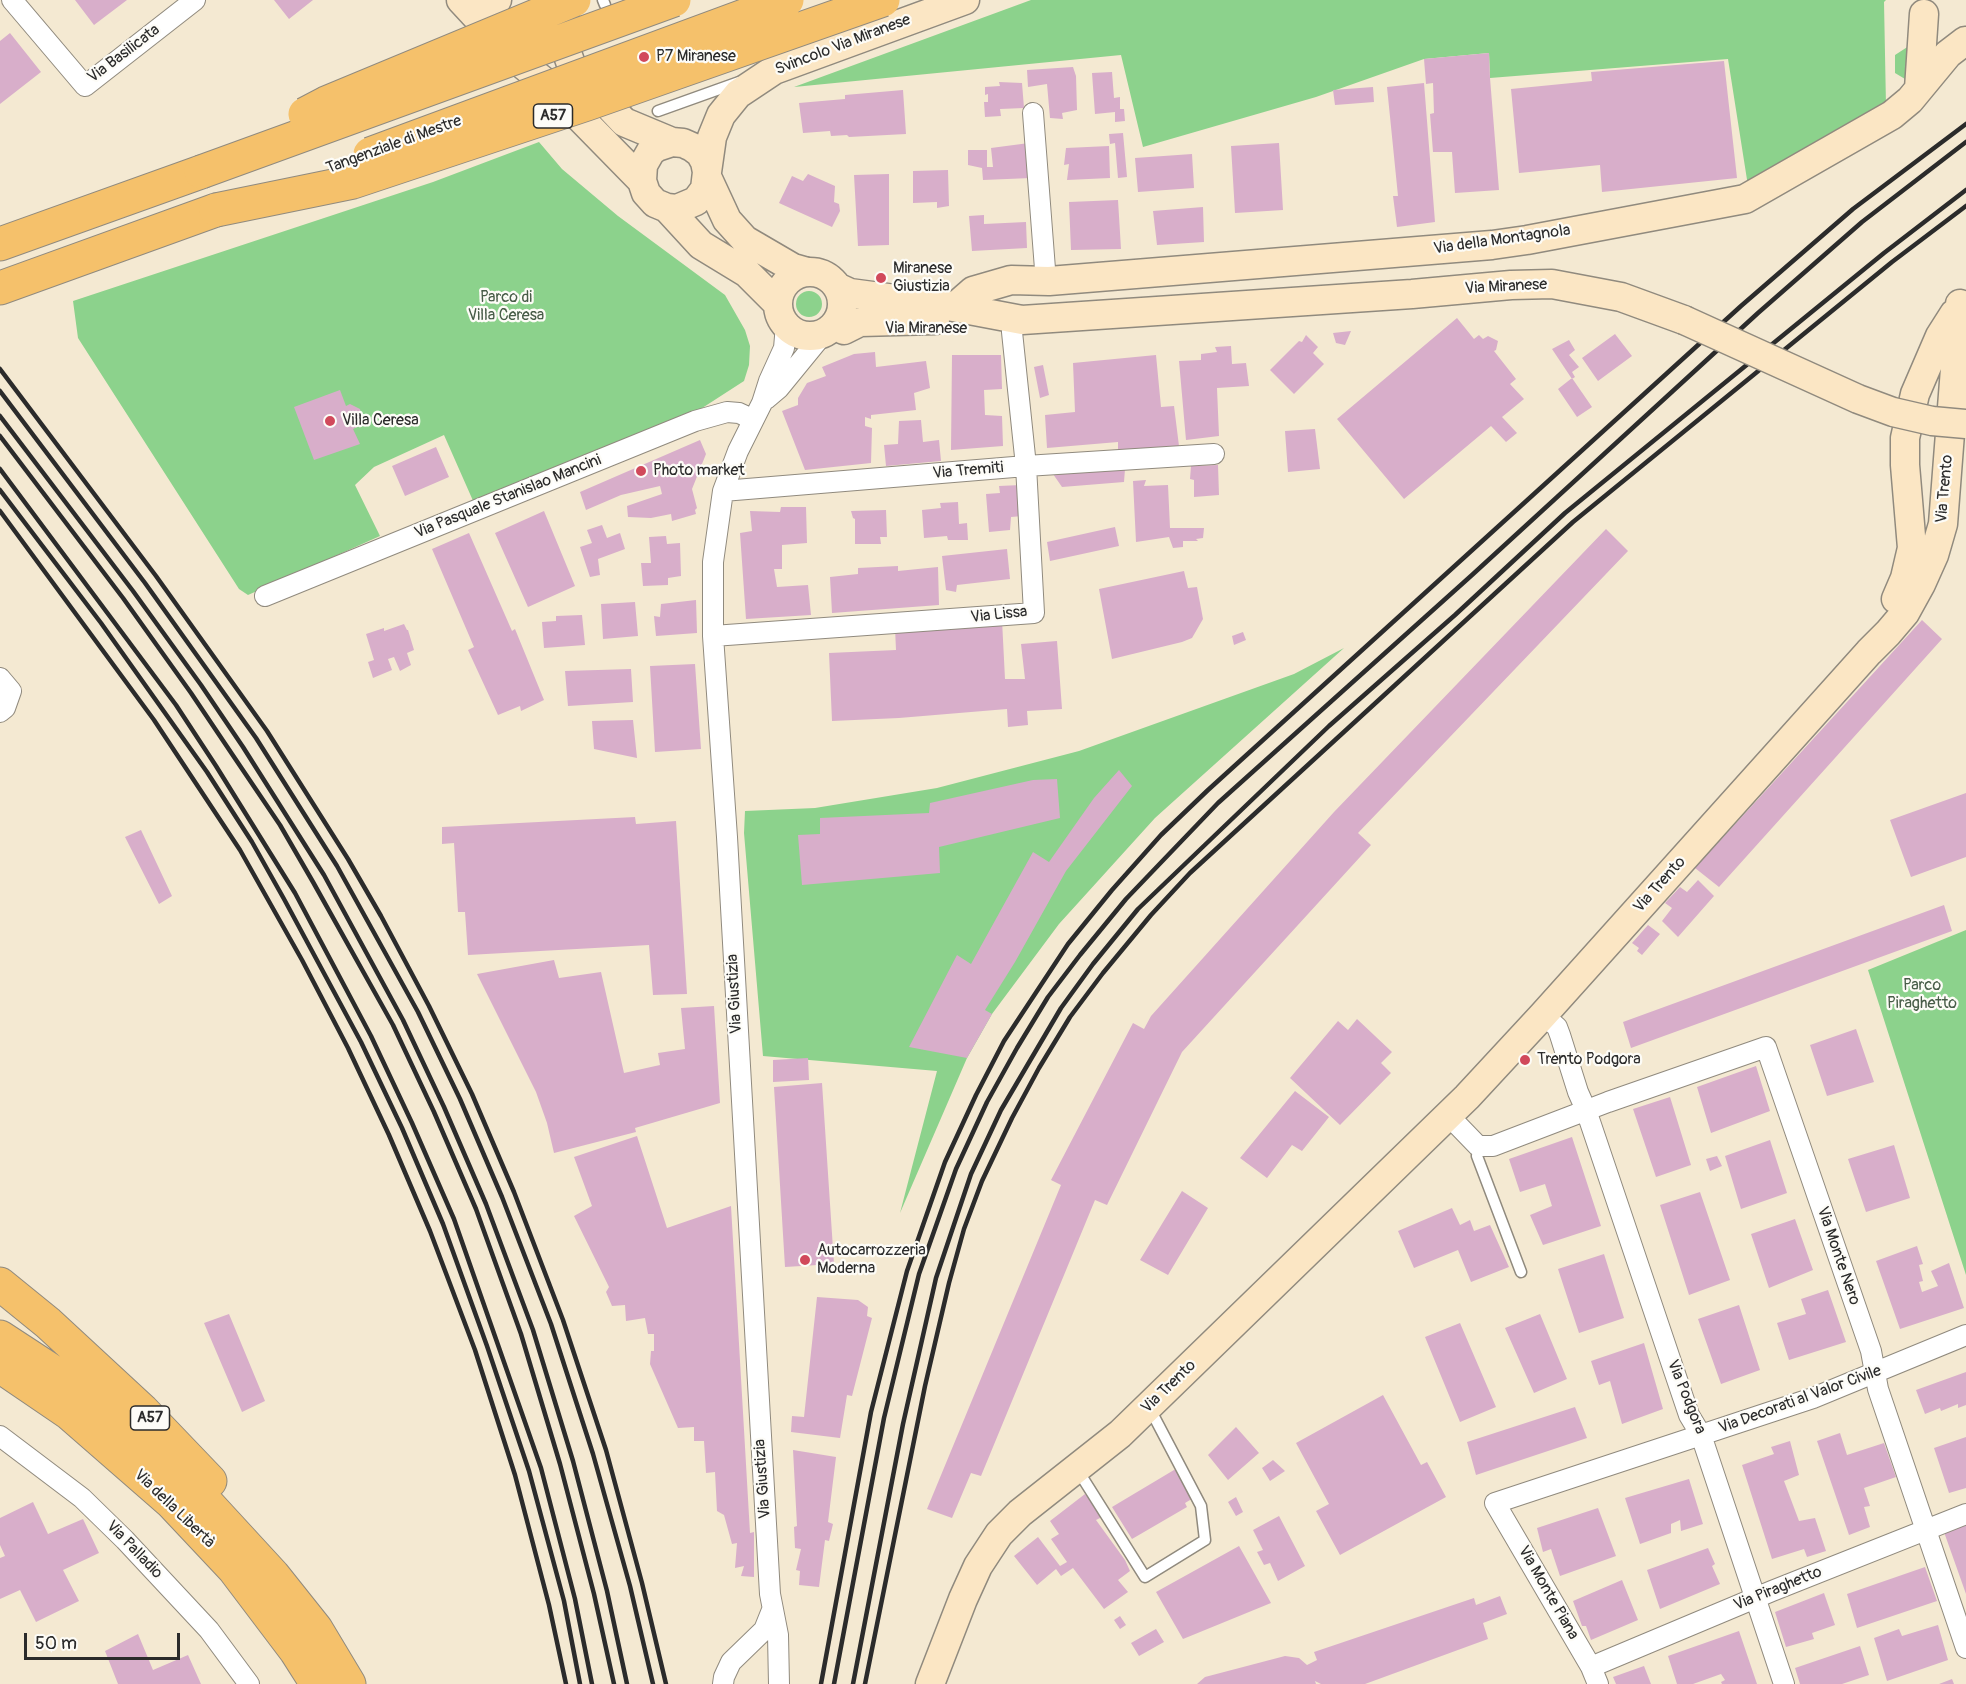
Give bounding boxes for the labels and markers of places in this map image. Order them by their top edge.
place label: P7 Miranese [656,47,736,67]
marker: P7 Miranese [637,50,651,64]
place label: Miranese Giustizia [893,259,952,297]
marker: Miranese Giustizia [874,271,888,285]
place label: Villa Ceresa [342,411,419,431]
marker: Villa Ceresa [323,414,337,428]
place label: Photo market [653,461,745,481]
marker: Photo market [634,464,648,478]
place label: Trento Podgora [1537,1050,1641,1070]
marker: Trento Podgora [1518,1053,1532,1067]
place label: Autocarrozzeria Moderna [817,1241,926,1279]
marker: Autocarrozzeria Moderna [798,1253,812,1267]

